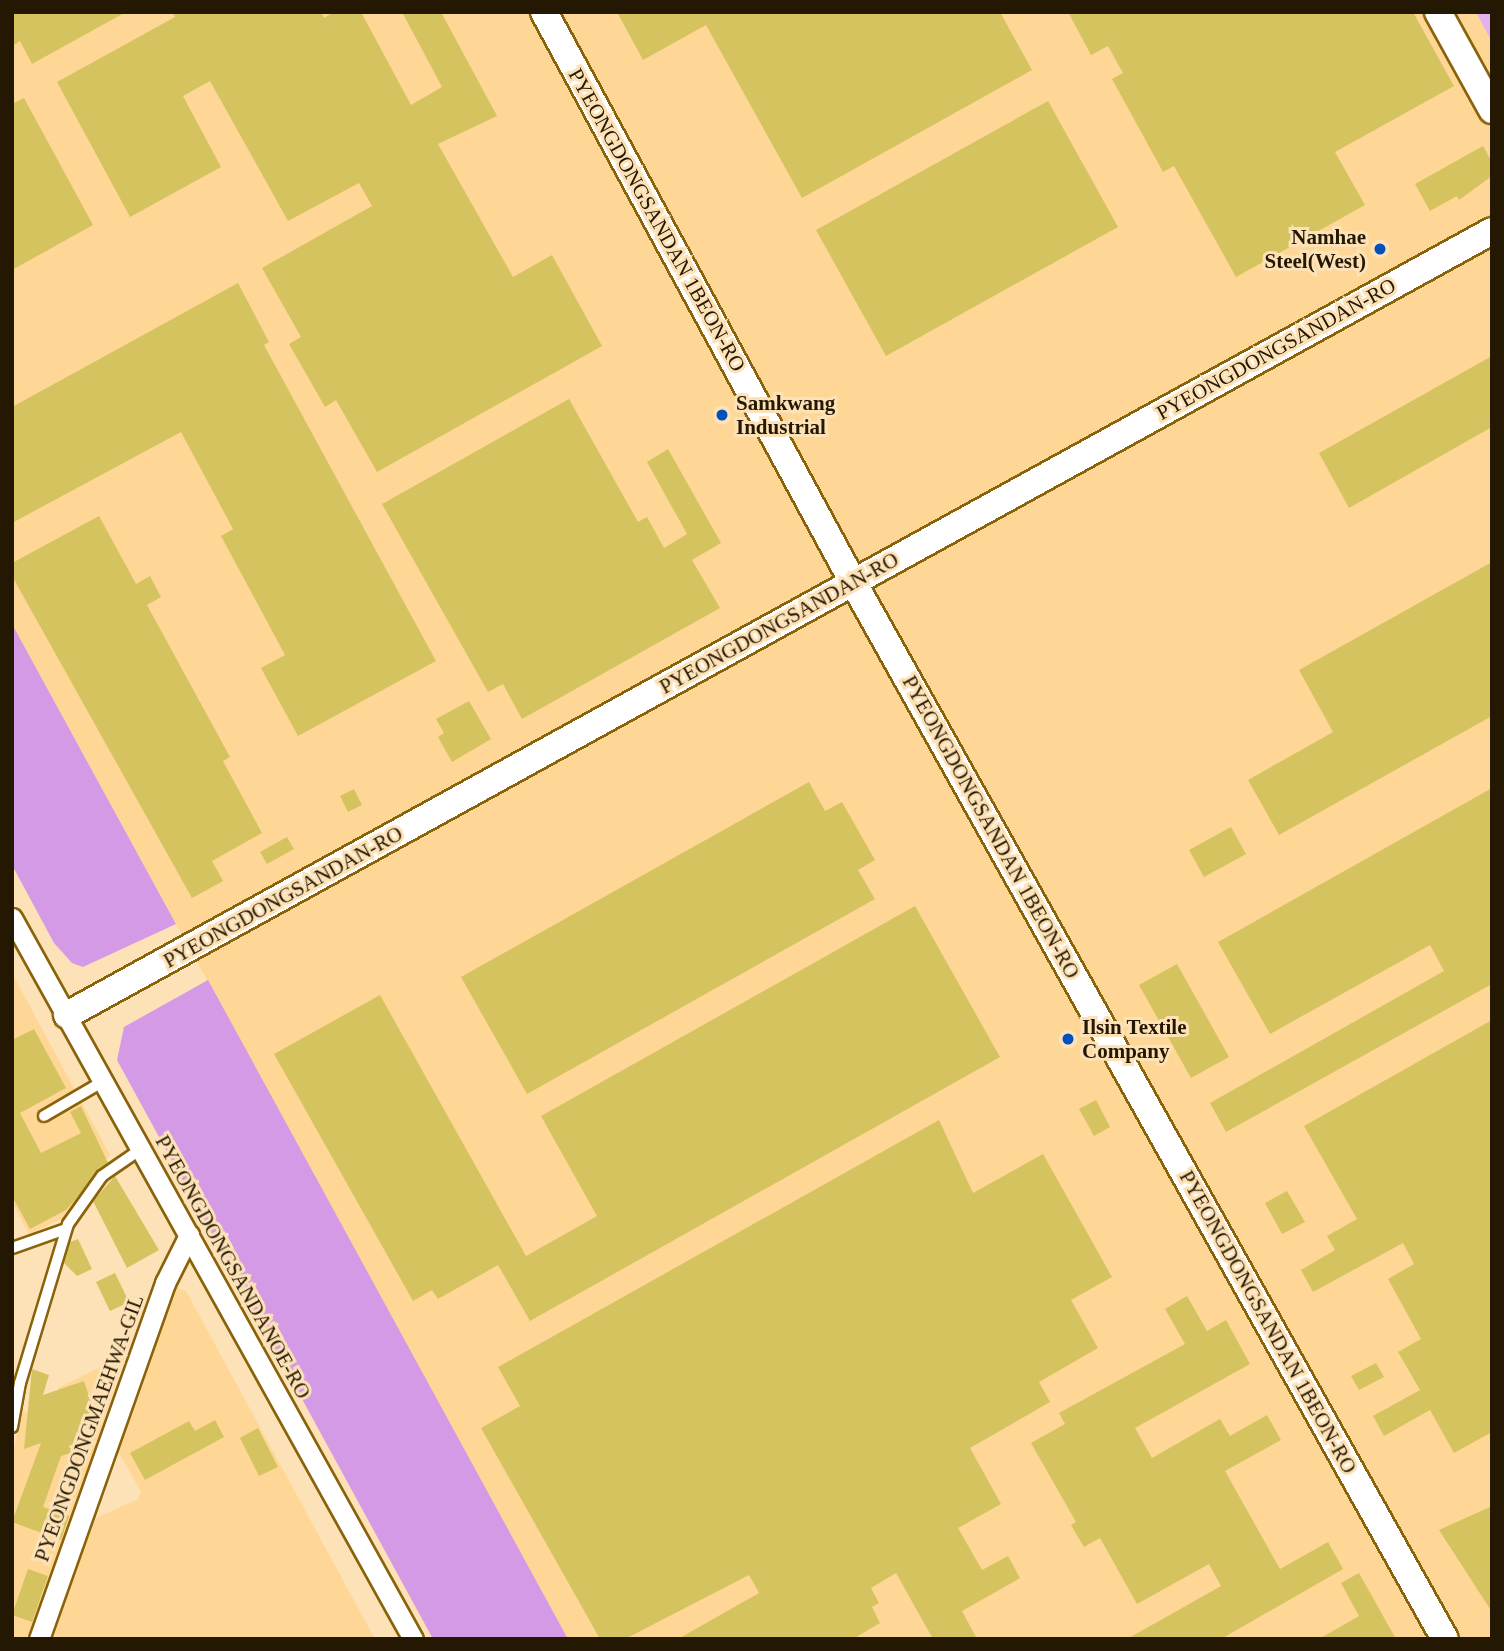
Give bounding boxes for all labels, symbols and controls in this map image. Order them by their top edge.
street label: PYEONGDONGSANDAN 1BEON-RO [565,68,749,372]
place label: Namhae Steel(West) [1248,224,1366,274]
marker: Namhae Steel(West) [1372,241,1388,257]
street label: PYEONGDONGSANDAN-RO [1156,275,1396,423]
place label: Samkwang Industrial [736,390,851,440]
marker: Samkwang Industrial [714,407,730,423]
street label: PYEONGDONGSANDAN-RO [659,549,899,697]
street label: PYEONGDONGSANDAN 1BEON-RO [899,675,1083,979]
street label: PYEONGDONGSANDAN-RO [163,823,403,971]
place label: Ilsin Textile Company [1082,1014,1199,1064]
marker: Ilsin Textile Company [1060,1031,1076,1047]
street label: PYEONGDONGSANDANOE-RO [152,1135,314,1399]
street label: PYEONGDONGSANDAN 1BEON-RO [1176,1170,1360,1474]
street label: PYEONGDONGMAEHWA-GIL [31,1297,147,1559]

